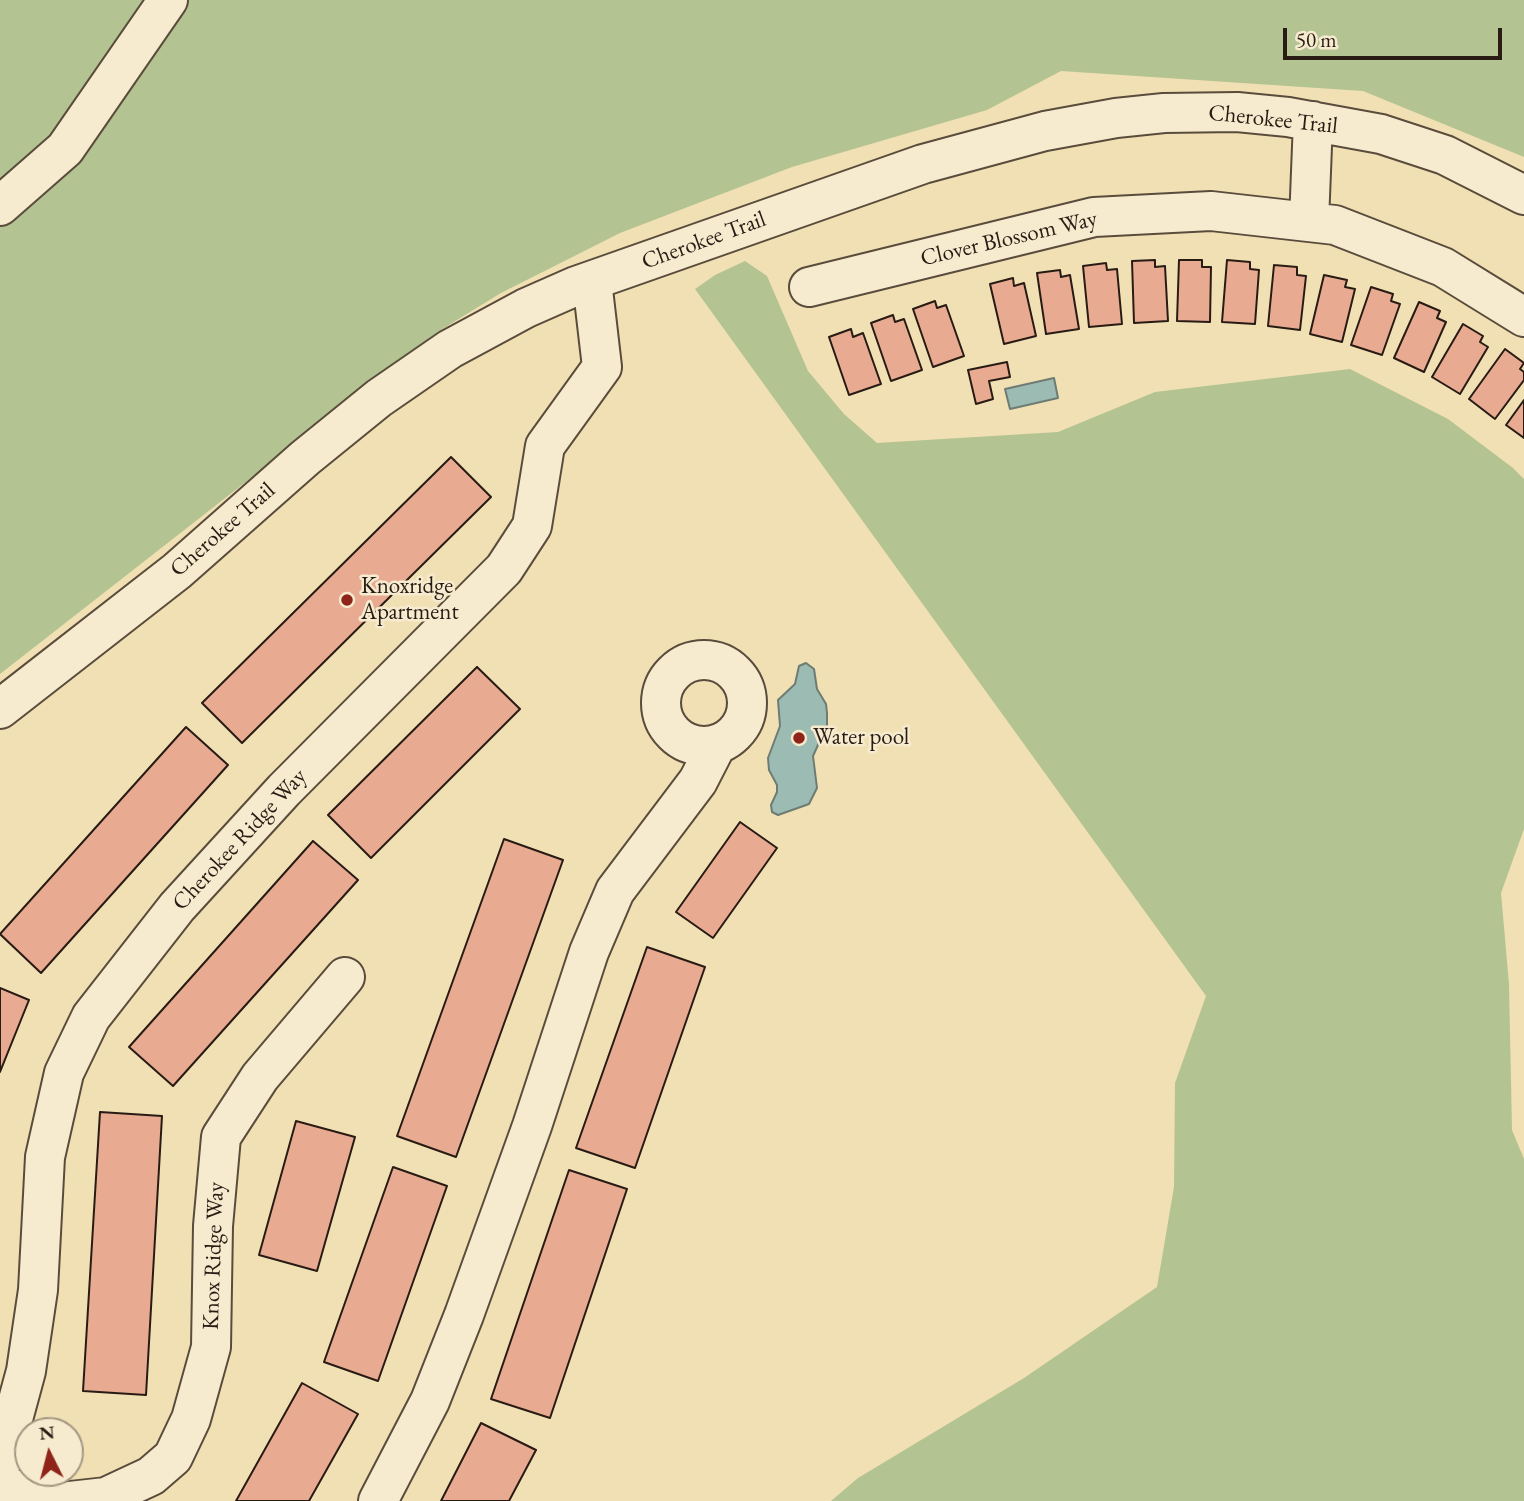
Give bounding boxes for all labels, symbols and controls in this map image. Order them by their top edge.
scale bar [1286,14,1505,58]
text: 50 m [1296,26,1337,53]
street label: Cherokee Trail [1207,99,1339,141]
street label: Clover Blossom Way [918,205,1100,273]
street label: Cherokee Trail [638,206,770,276]
street label: Cherokee Trail [165,477,281,583]
place label: Knoxridge Apartment [361,573,459,627]
marker: Knoxridge Apartment [339,592,355,608]
place label: Water pool [813,724,909,752]
marker: Water pool [791,730,807,746]
street label: Cherokee Ridge Way [167,763,313,917]
street label: Knox Ridge Way [198,1182,230,1330]
north arrow [14,1417,84,1487]
text: N [38,1419,56,1446]

